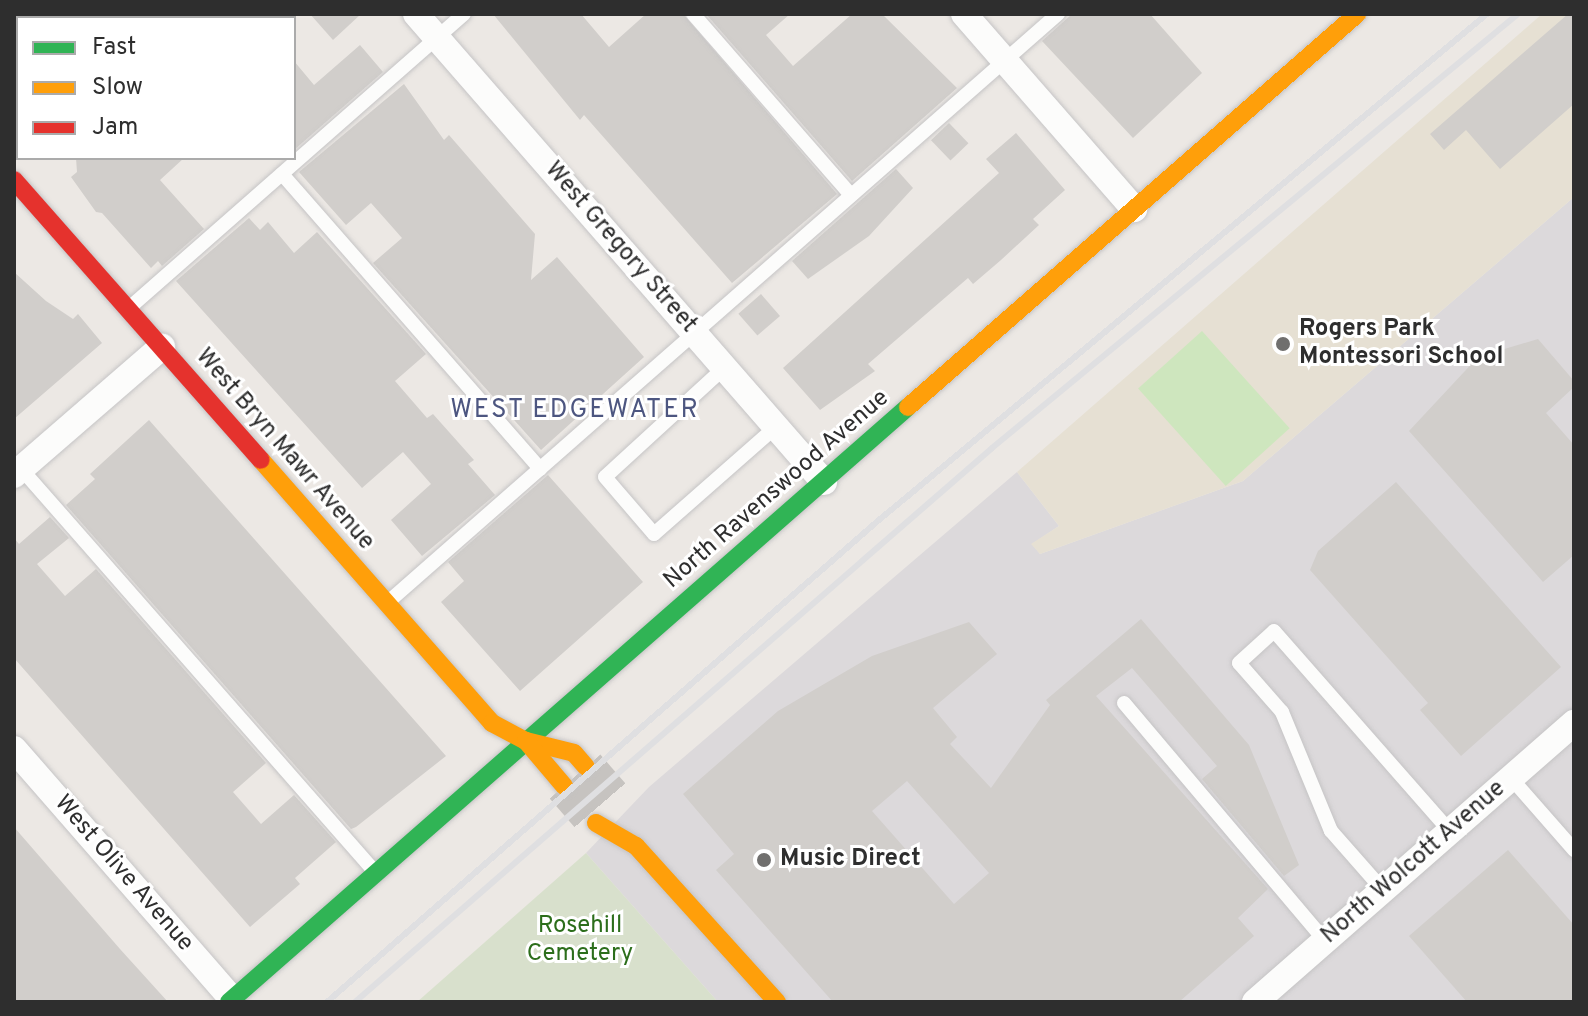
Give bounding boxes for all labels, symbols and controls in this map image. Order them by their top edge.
legend [16,16,296,160]
text: Fast [92,33,136,63]
text: Slow [92,73,143,103]
text: Jam [92,113,138,143]
street label: West Gregory Street [538,157,702,339]
place label: Rogers Park Montessori School [1299,316,1503,372]
marker: Rogers Park Montessori School [1274,335,1292,353]
street label: West Bryn Mawr Avenue [188,343,380,557]
street label: North Ravenswood Avenue [658,384,896,596]
district label: WEST EDGEWATER [450,395,700,427]
street label: North Wolcott Avenue [1315,775,1513,951]
street label: West Olive Avenue [47,789,199,959]
place label: Music Direct [780,846,921,874]
marker: Music Direct [755,851,773,869]
park label: Rosehill Cemetery [527,913,633,969]

